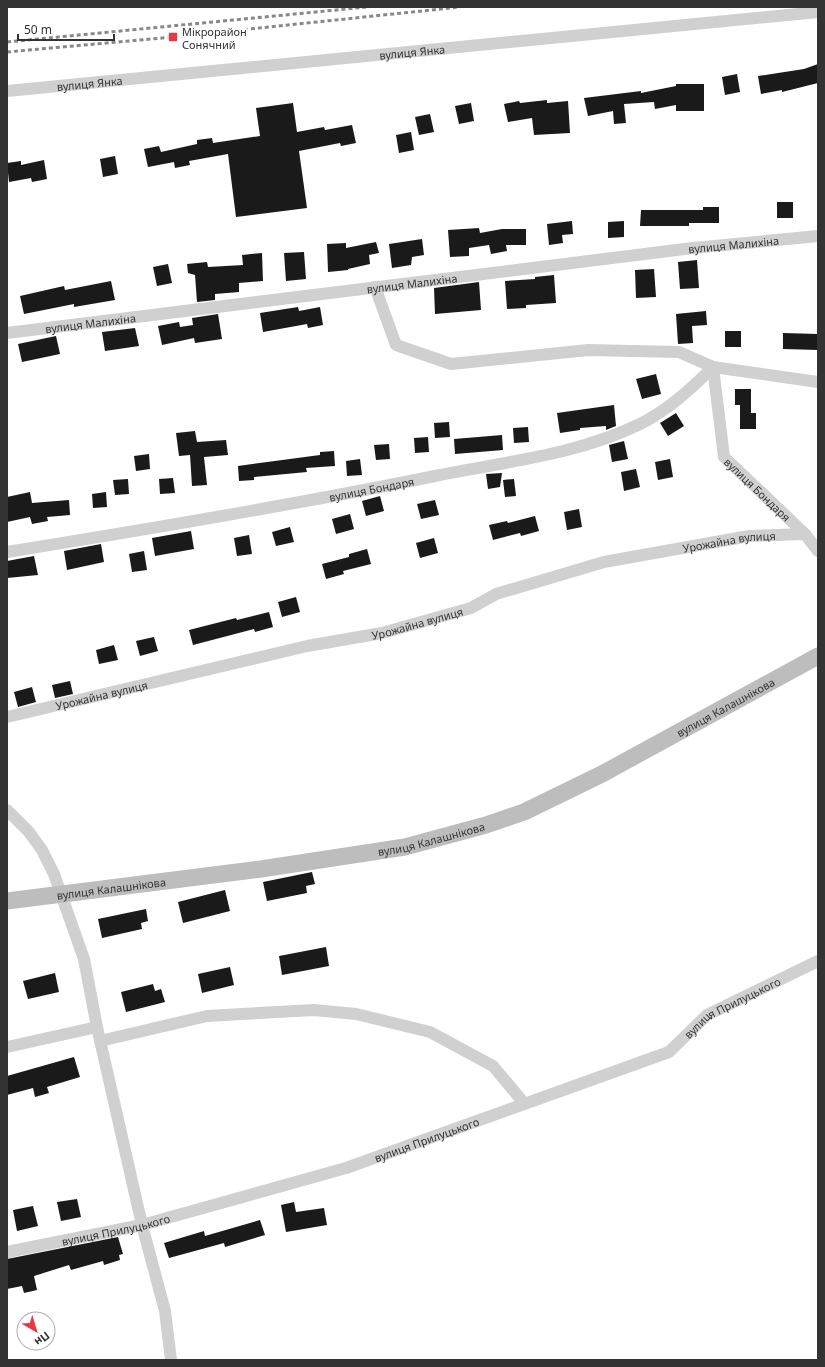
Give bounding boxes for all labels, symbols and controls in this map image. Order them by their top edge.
scale bar [18,16,114,42]
text: 50 m [24,21,52,38]
place label: Мікрорайон Сонячний [182,24,247,52]
marker: Мікрорайон Сонячний [167,31,179,43]
street label: вулиця Янка [379,41,446,62]
street label: вулиця Янка [56,72,123,94]
street label: вулиця Малихіна [687,232,780,256]
street label: вулиця Малихіна [366,270,458,296]
street label: вулиця Малихіна [44,310,137,336]
street label: вулиця Бондаря [721,454,794,524]
street label: вулиця Бондаря [328,473,415,504]
street label: Урожайна вулиця [681,528,776,555]
street label: Урожайна вулиця [370,603,465,642]
street label: вулиця Калашнікова [673,674,777,740]
street label: Урожайна вулиця [54,677,149,713]
street label: вулиця Калашнікова [377,818,486,859]
street label: вулиця Калашнікова [56,874,167,902]
street label: вулиця Прилуцького [680,973,783,1041]
street label: вулиця Прилуцького [372,1113,481,1165]
street label: вулиця Прилуцького [60,1210,171,1248]
north arrow [16,1311,56,1351]
text: Пн [32,1329,53,1350]

